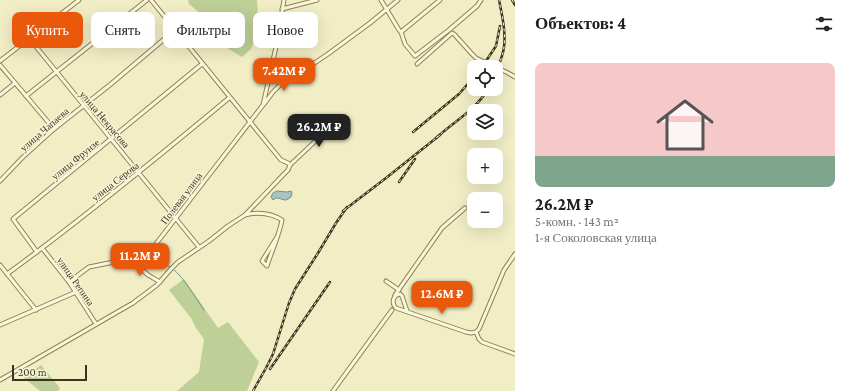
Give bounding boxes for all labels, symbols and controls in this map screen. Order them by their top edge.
chip: Купить [12,12,83,48]
chip: Снять [91,12,155,48]
chip: Фильтры [163,12,245,48]
chip: Новое [253,12,318,48]
icon: filters [813,13,835,35]
text: Объектов: 4 [535,14,626,33]
pin: 7.42M ₽ [247,58,321,92]
map controls [467,60,503,228]
button: locate [467,60,503,96]
text: 7.42M ₽ [262,63,306,78]
street label: улица Некрасова [78,89,132,150]
icon: home [649,89,721,161]
button: layers [467,104,503,140]
street label: улица Чапаева [18,105,71,153]
pin: 26.2M ₽ [282,114,356,148]
text: 26.2M ₽ [297,119,341,134]
street label: улица Фрунзе [49,136,102,182]
button: + [467,148,503,184]
street label: улица Серова [90,159,142,203]
street label: Полевая улица [158,170,205,226]
button: − [467,192,503,228]
text: 26.2M ₽ [535,195,594,214]
text: 5-комн. · 143 m² [535,214,619,229]
text: 1-я Соколовская улица [535,230,657,245]
pin: 11.2M ₽ [103,243,177,277]
text: 11.2M ₽ [120,248,161,263]
street label: улица Репина [55,255,97,308]
pin: 12.6M ₽ [405,281,479,315]
text: 12.6M ₽ [420,286,464,301]
scale bar [12,363,87,382]
text: 200 m [18,366,47,378]

